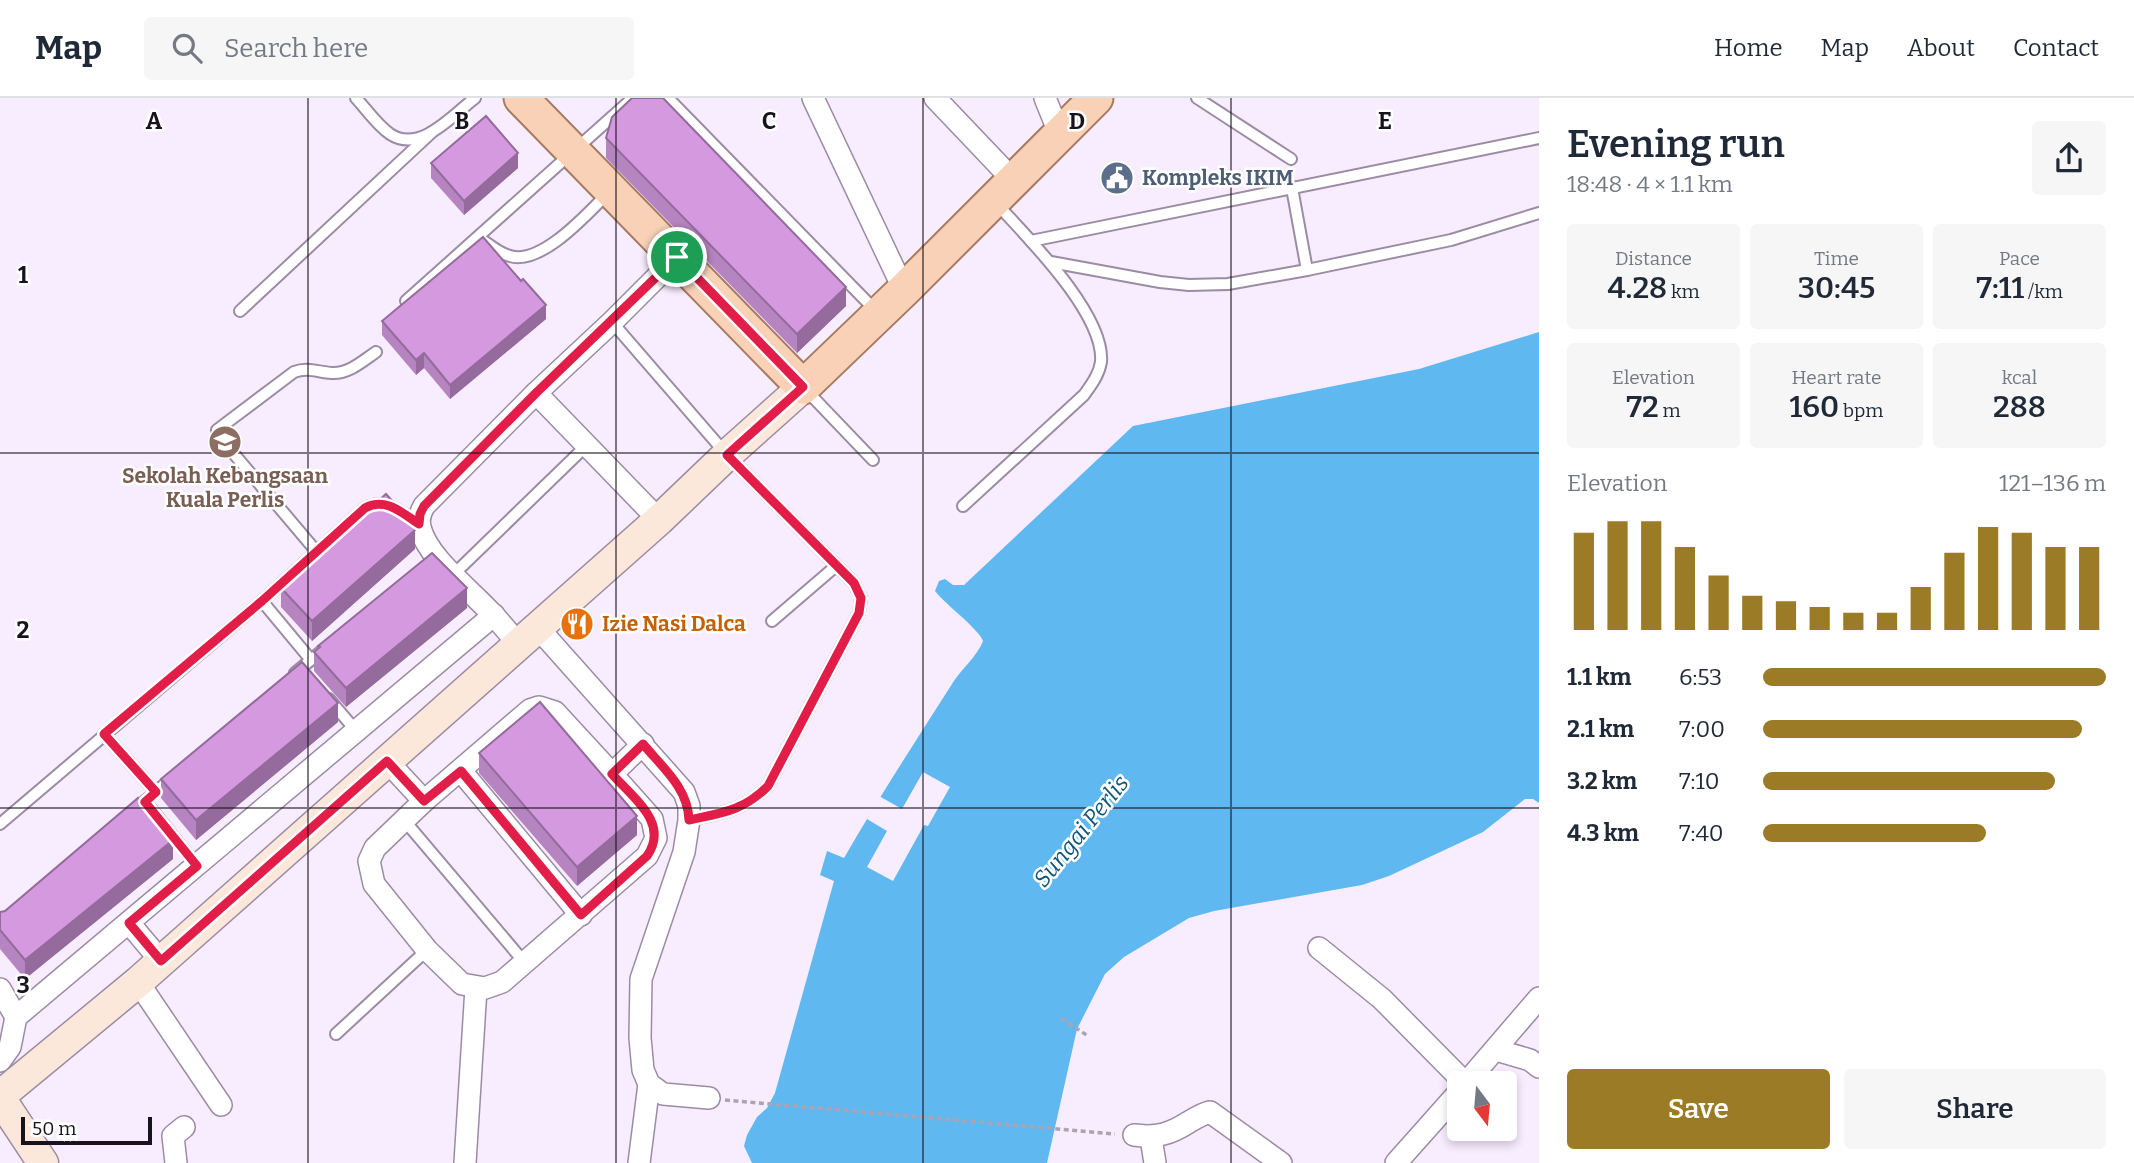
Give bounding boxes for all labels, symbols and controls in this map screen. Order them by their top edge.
search box [144,17,634,80]
text: Map [35,28,102,68]
icon: search [168,29,206,67]
text: Search here [224,33,368,64]
text: Home [1714,34,1783,62]
text: Map [1821,34,1869,62]
text: About [1907,34,1975,62]
text: Contact [2013,34,2099,62]
text: A [146,107,163,135]
text: B [455,107,469,135]
text: C [762,107,776,135]
text: D [1069,107,1085,135]
text: E [1378,107,1392,135]
text: Evening run [1567,121,1785,167]
button: share [2032,121,2106,195]
public building icon: Kompleks IKIM [1098,159,1136,197]
place label: Kompleks IKIM [1142,165,1294,191]
text: 18:48 · 4 × 1.1 km [1567,170,1733,198]
pin [647,227,707,287]
icon: arrive [658,238,696,276]
text: Distance [1615,247,1692,270]
text: Time [1814,247,1859,270]
text: Pace [1999,247,2040,270]
text: 1 [18,261,28,289]
text: 4.28 [1607,270,1667,306]
text: 30:45 [1798,270,1875,306]
text: 7:11 [1976,270,2024,306]
text: km [1667,280,1700,303]
text: /km [2024,280,2063,303]
text: Elevation [1612,366,1695,389]
text: Heart rate [1792,366,1881,389]
text: kcal [2002,366,2037,389]
text: 72 [1626,389,1659,425]
text: 160 [1790,389,1839,425]
text: 288 [1993,389,2046,425]
text: m [1659,399,1681,422]
text: bpm [1839,399,1883,422]
school or university icon: Sekolah Kebangsaan Kuala Perlis [206,423,244,461]
place label: Sekolah Kebangsaan Kuala Perlis [122,463,329,513]
text: Elevation [1567,469,1667,497]
text: 121–136 m [1999,469,2106,497]
restaurant icon: Izie Nasi Dalca [558,605,596,643]
place label: Izie Nasi Dalca [602,611,746,637]
text: 2 [17,616,30,644]
text: 1.1 km [1567,663,1631,691]
text: 6:53 [1679,663,1722,691]
text: 2.1 km [1567,715,1634,743]
text: 7:00 [1679,715,1725,743]
text: 3.2 km [1567,767,1637,795]
text: 7:10 [1679,767,1719,795]
water label: Sungai Perlis [1027,769,1135,893]
text: 4.3 km [1567,819,1639,847]
text: 7:40 [1679,819,1724,847]
text: 3 [16,971,30,999]
button: Save [1567,1069,1830,1149]
button: Share [1844,1069,2106,1149]
north arrow [1447,1071,1517,1141]
map controls [1447,1071,1517,1141]
scale bar [21,1114,152,1146]
text: 50 m [32,1117,76,1140]

